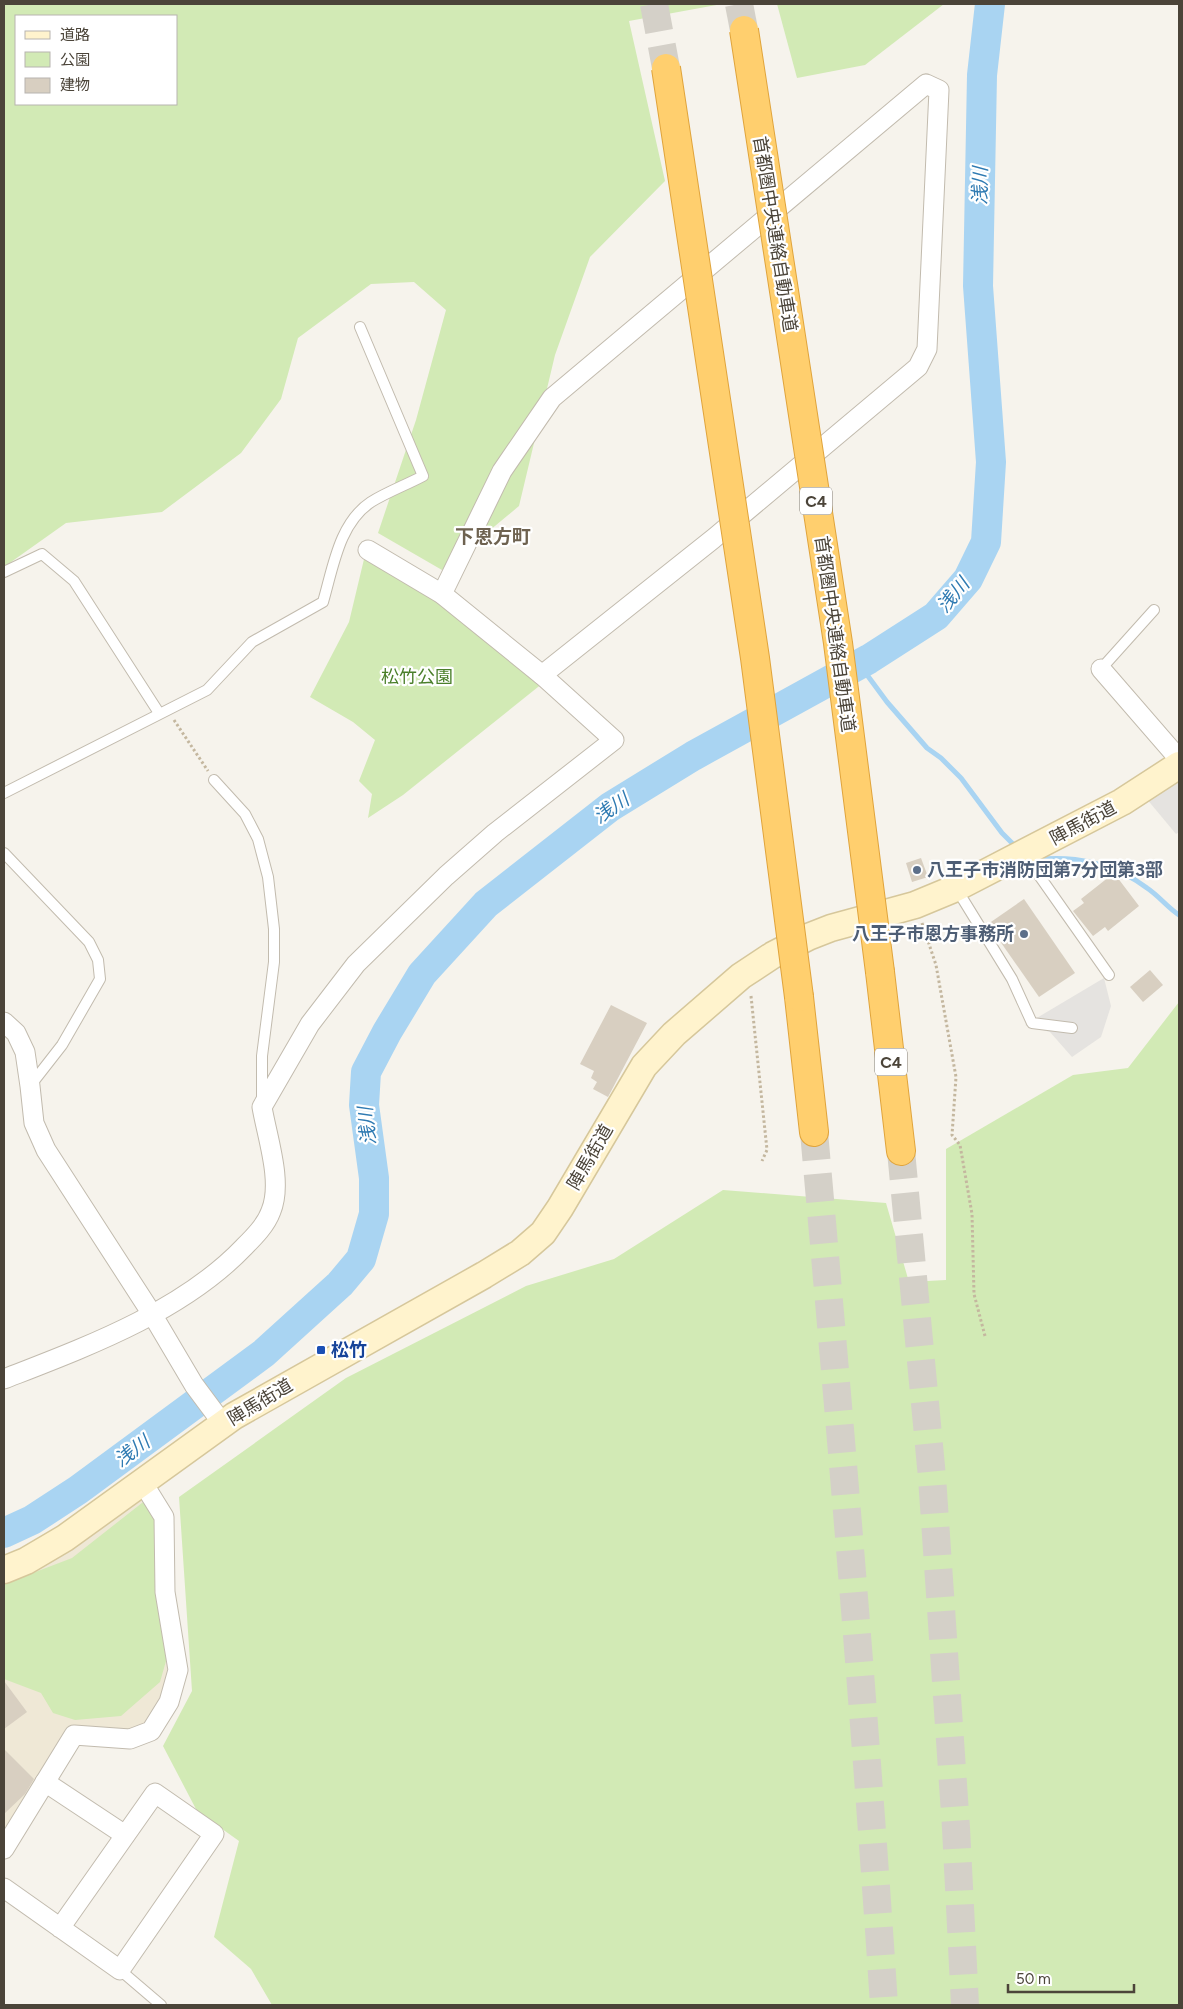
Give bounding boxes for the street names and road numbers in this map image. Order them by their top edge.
street label: 首都圏中央連絡自動車道 [749,134,801,334]
road number: C4 [800,488,832,514]
street label: 首都圏中央連絡自動車道 [810,534,860,734]
street label: 陣馬街道 [1046,796,1120,850]
road number: C4 [875,1048,907,1076]
street label: 陣馬街道 [562,1120,618,1194]
street label: 陣馬街道 [223,1374,297,1430]

